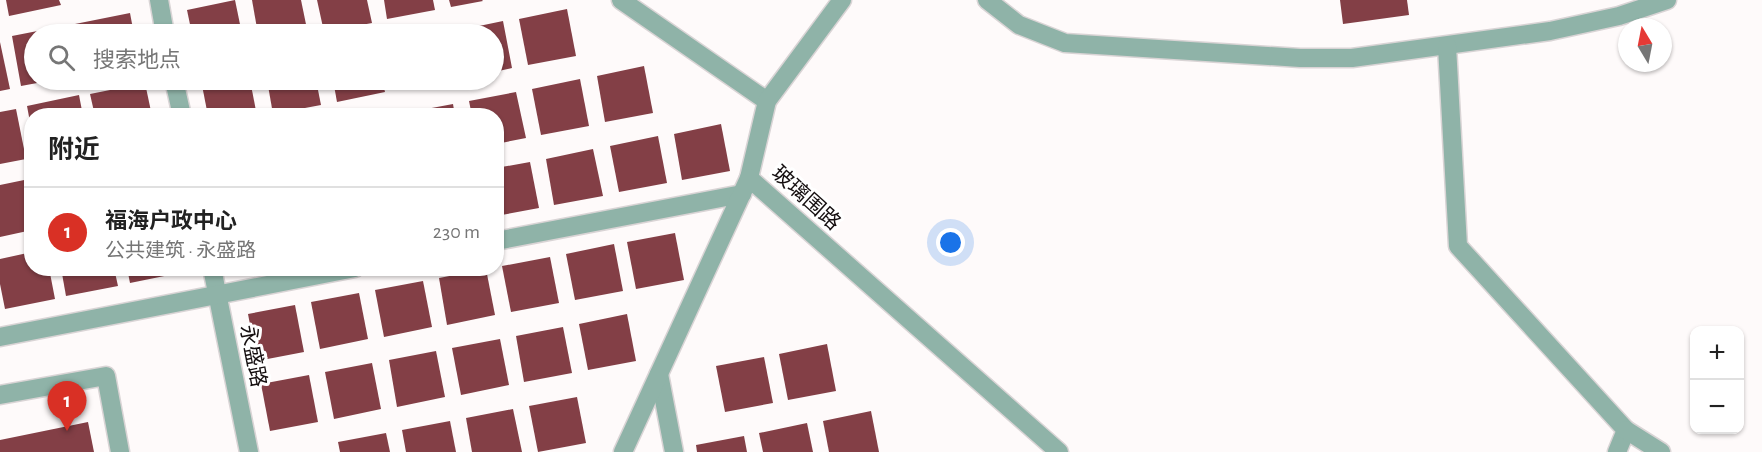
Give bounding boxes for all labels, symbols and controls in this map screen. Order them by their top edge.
north arrow [1618,18,1672,72]
search box [24,24,504,90]
icon: search [45,41,78,74]
text: 搜索地点 [93,49,181,71]
text: 附近 [48,137,100,163]
street label: 玻璃围路 [768,161,845,234]
text: 福海户政中心 [105,210,237,232]
text: 1 [64,222,71,242]
text: 230 m [433,222,480,242]
your location [936,228,965,257]
text: 公共建筑 · 永盛路 [105,241,256,261]
street label: 永盛路 [237,323,270,389]
map controls [1690,326,1744,434]
button: + [1690,326,1744,380]
button: − [1690,380,1744,434]
pin: 1 [48,382,86,431]

